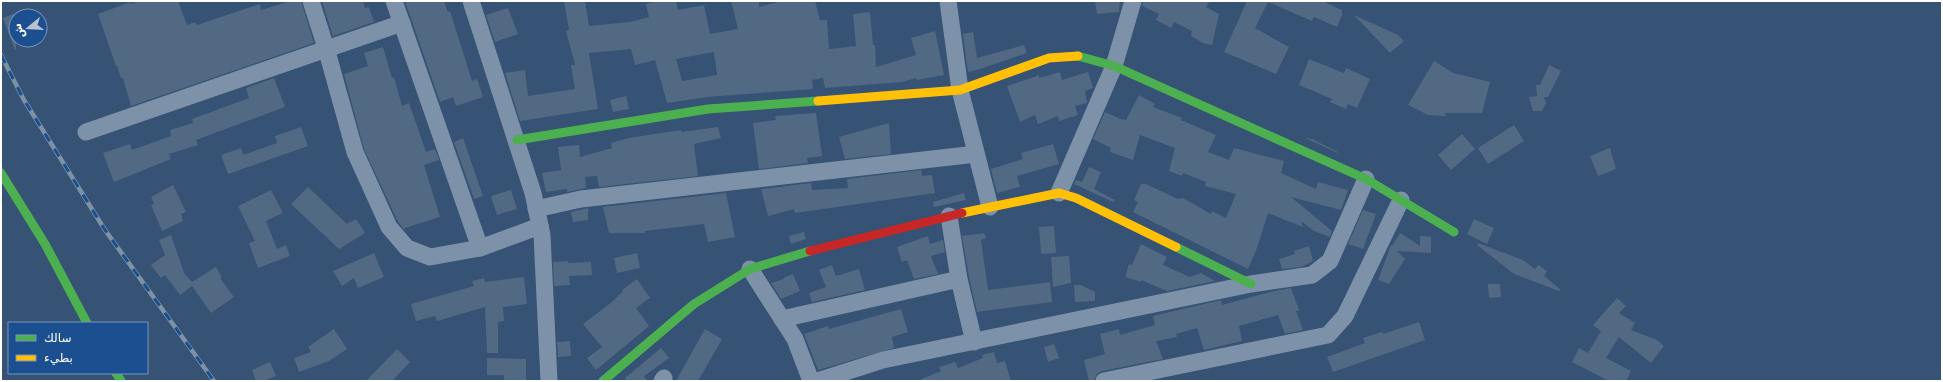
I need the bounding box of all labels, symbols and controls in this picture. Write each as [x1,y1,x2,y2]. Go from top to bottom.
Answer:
north arrow [8,8,48,48]
text: ش [10,22,27,40]
legend [8,322,148,374]
text: سالك [44,331,71,345]
text: بطيء [44,351,73,365]

